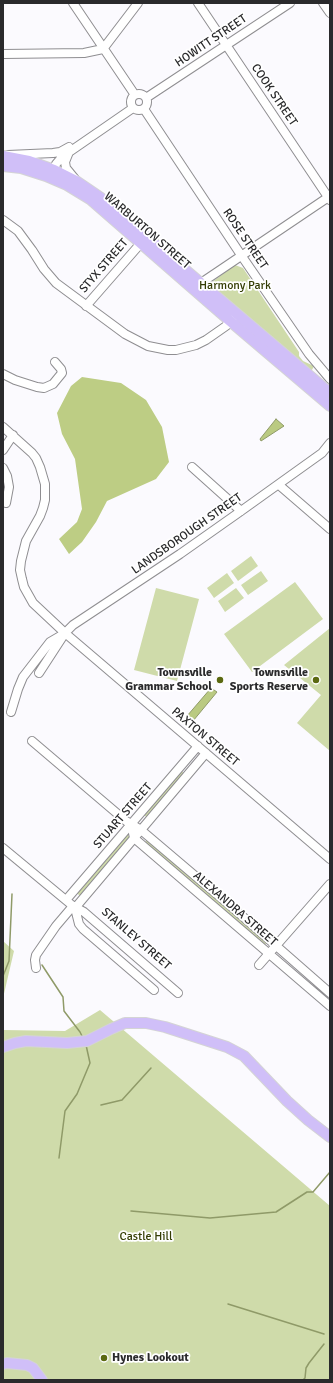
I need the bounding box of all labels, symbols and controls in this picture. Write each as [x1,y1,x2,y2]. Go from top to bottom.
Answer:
street label: HOWITT STREET [172,12,250,70]
street label: COOK STREET [248,61,300,129]
street label: WARBURTON STREET [101,189,193,273]
street label: ROSE STREET [219,206,271,272]
street label: STYX STREET [77,236,131,296]
park label: Harmony Park [199,279,271,293]
street label: LANDSBOROUGH STREET [129,490,245,578]
place label: Townsville Grammar School [125,666,212,694]
place label: Townsville Sports Reserve [230,666,308,694]
marker: Townsville Grammar School [215,675,225,685]
marker: Townsville Sports Reserve [311,675,321,685]
street label: PAXTON STREET [168,705,242,769]
street label: STUART STREET [91,780,155,852]
street label: ALEXANDRA STREET [190,869,280,949]
street label: STANLEY STREET [98,905,174,973]
park label: Castle Hill [119,1230,173,1244]
place label: Hynes Lookout [112,1351,189,1365]
marker: Hynes Lookout [99,1353,109,1363]

